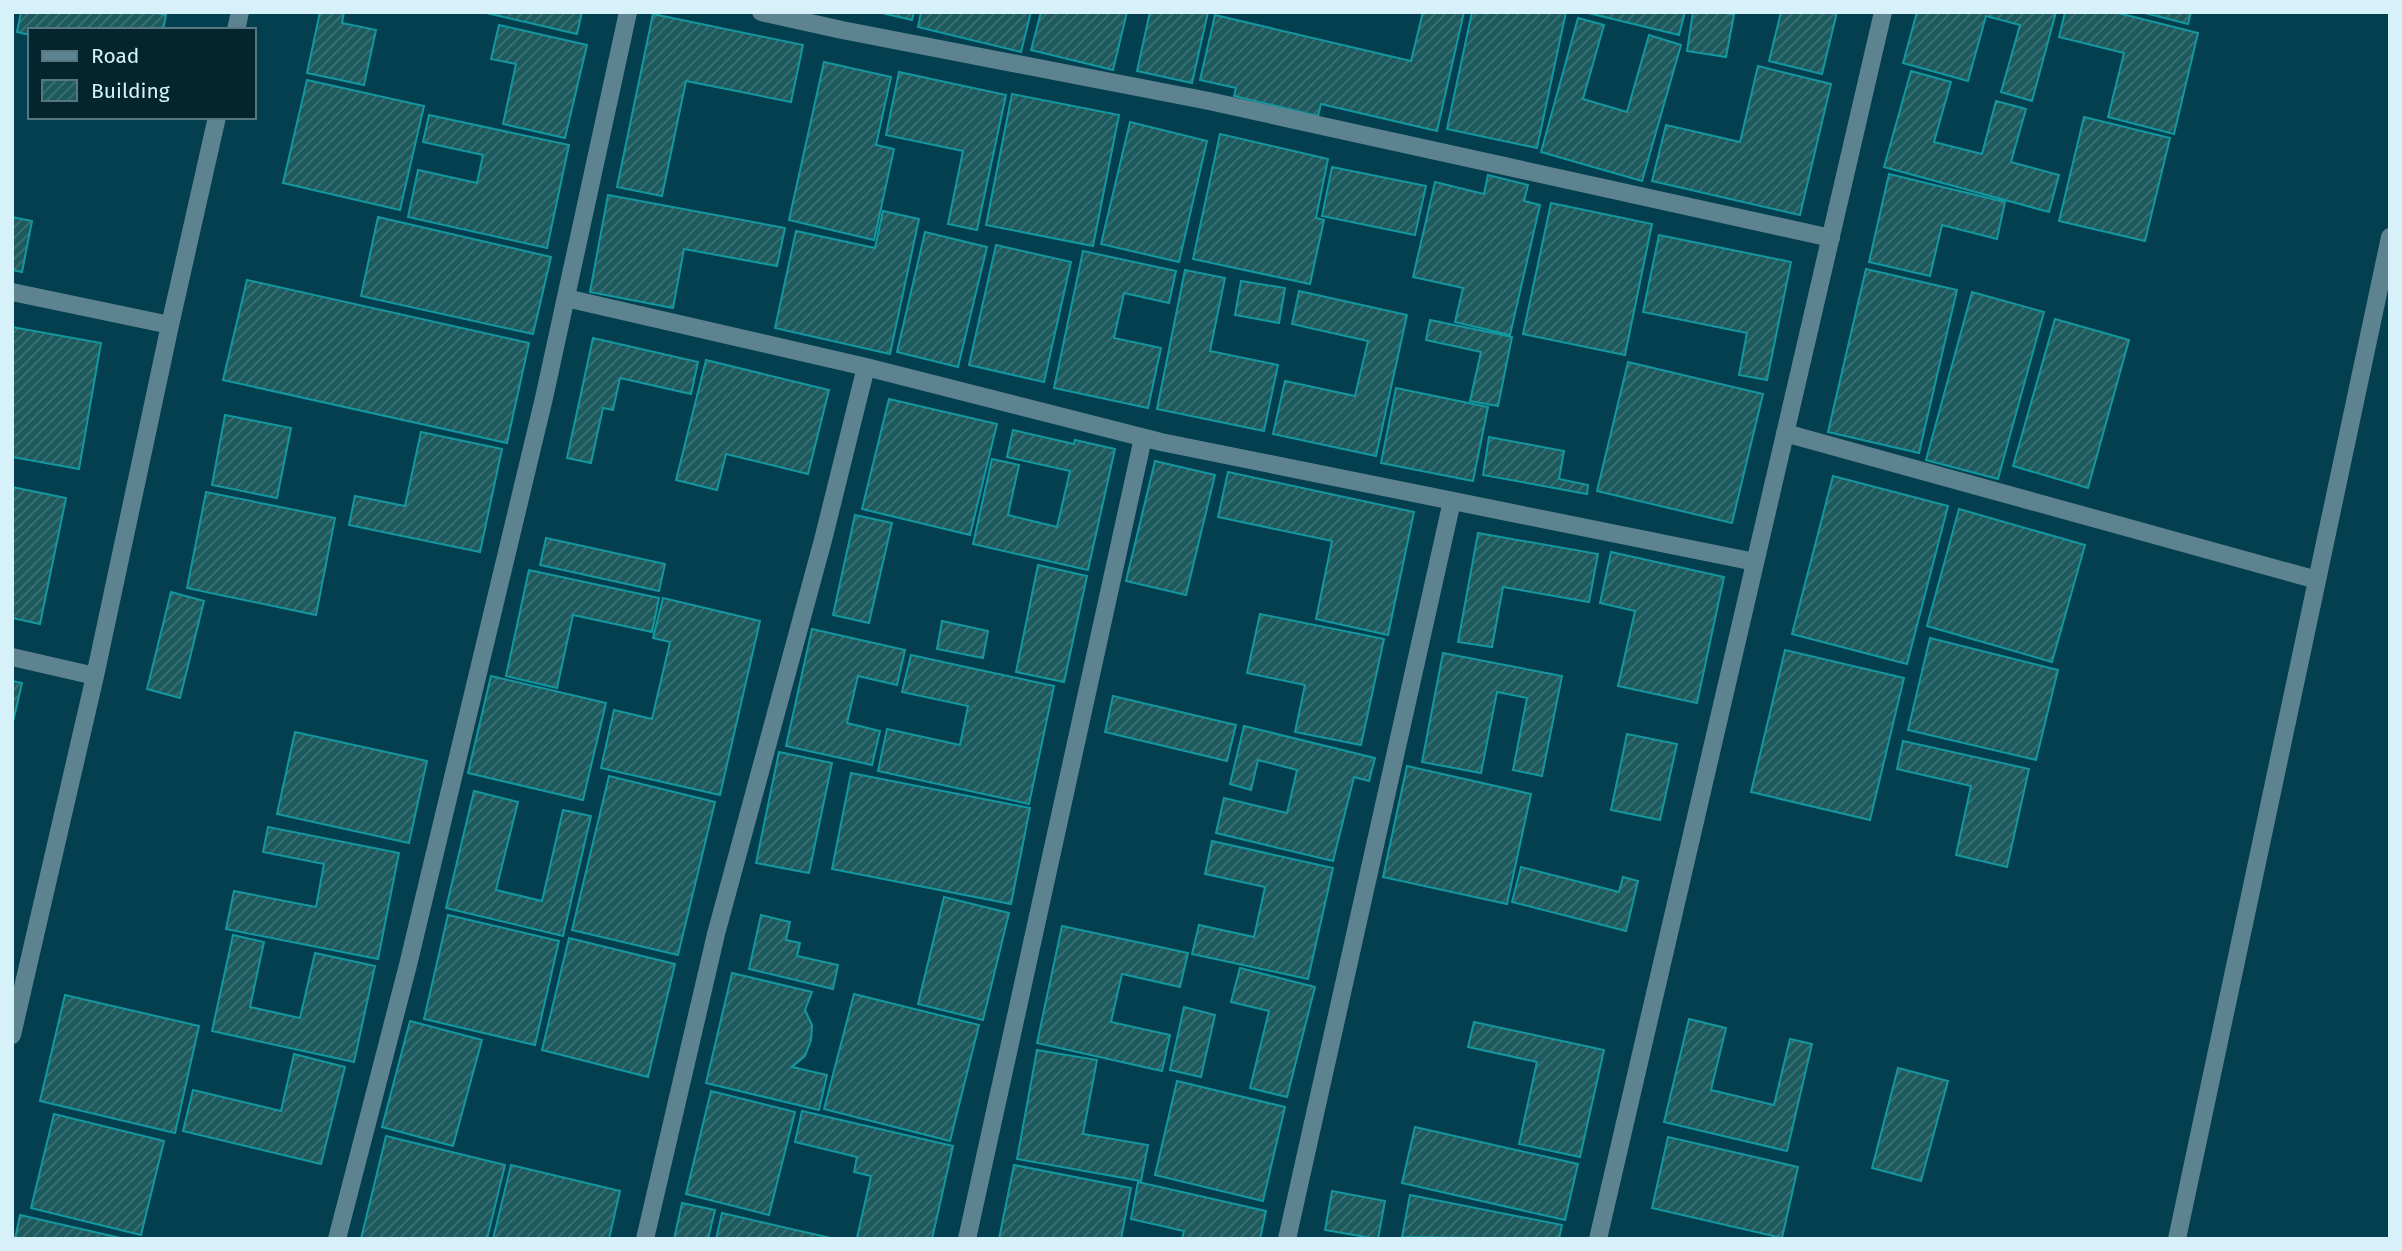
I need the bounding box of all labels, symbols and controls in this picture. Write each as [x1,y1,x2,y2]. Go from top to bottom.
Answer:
legend [28,28,256,119]
text: Road [91,43,139,69]
text: Building [91,78,170,104]

